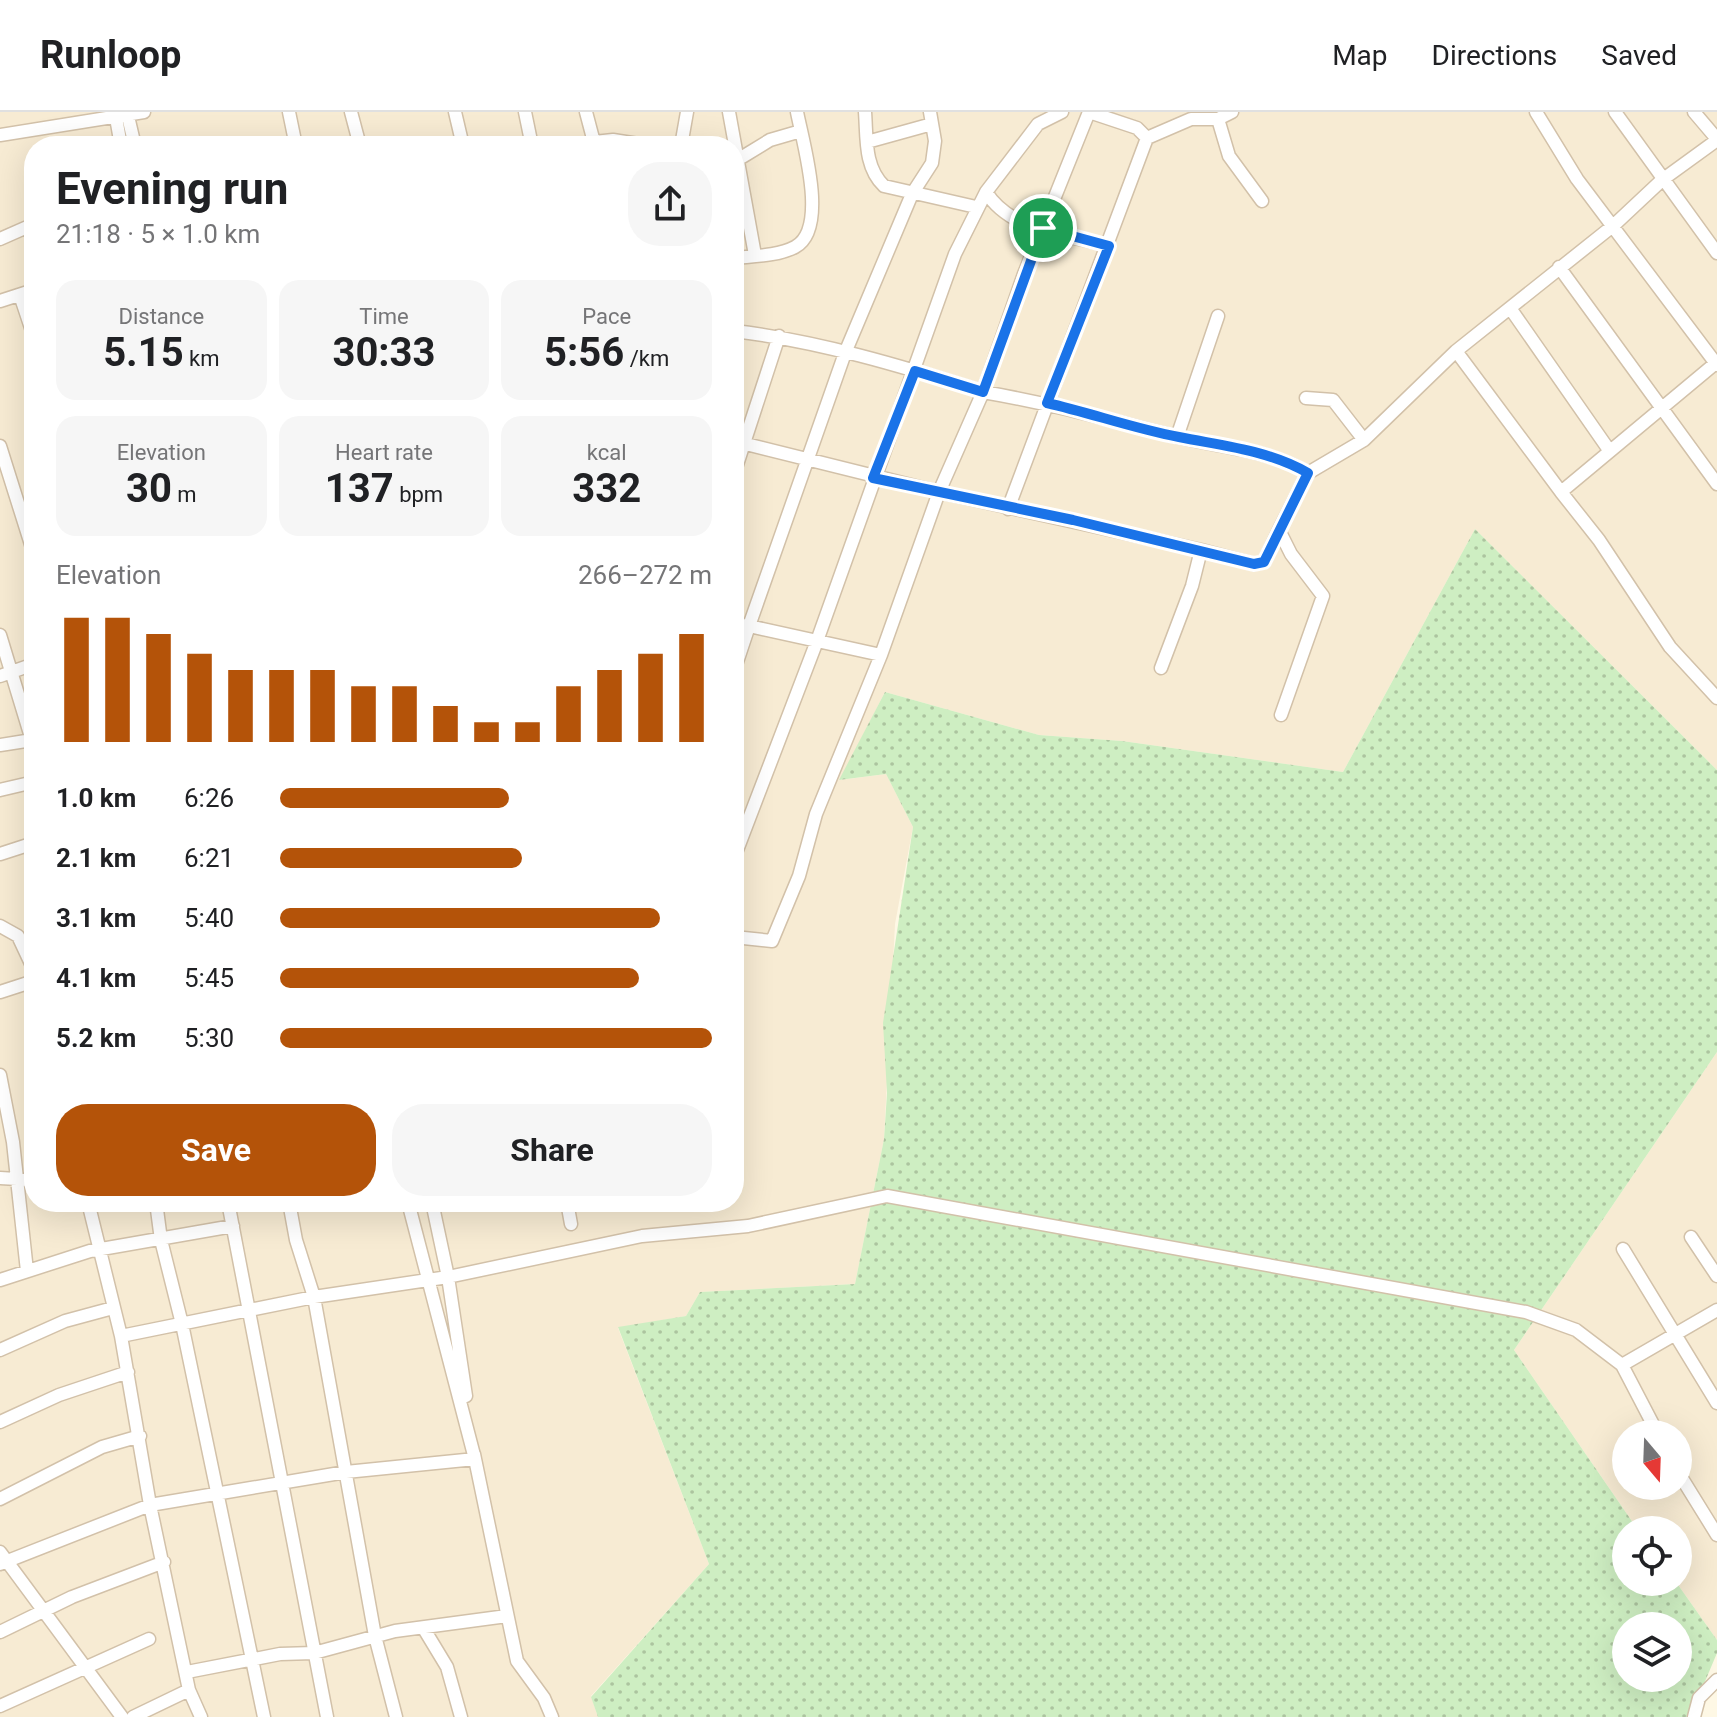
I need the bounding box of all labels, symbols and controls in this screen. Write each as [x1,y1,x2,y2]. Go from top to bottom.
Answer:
text: Runloop [40,33,181,77]
text: Map [1332,39,1388,72]
text: Directions [1432,39,1557,72]
text: Saved [1601,39,1677,72]
button: share [628,162,712,246]
text: Evening run [56,163,288,215]
pin [1009,194,1077,262]
icon: arrive [1021,206,1065,250]
text: 21:18 · 5 × 1.0 km [56,219,260,249]
text: Distance [119,304,204,329]
text: Time [359,304,409,329]
text: Pace [582,304,631,329]
text: 5.15 [103,329,184,376]
text: 30:33 [332,329,436,376]
text: 5:56 [544,329,624,376]
text: km [184,346,220,371]
text: /km [624,346,669,371]
text: Elevation [117,440,206,465]
text: Heart rate [335,440,433,465]
text: kcal [587,440,627,465]
text: 30 [126,465,172,512]
text: 137 [325,465,394,512]
text: 332 [572,465,641,512]
text: m [172,482,197,507]
text: bpm [394,482,443,507]
text: Elevation [56,560,161,590]
text: 266–272 m [578,560,712,590]
text: 1.0 km [56,783,136,813]
text: 6:26 [184,783,234,813]
text: 2.1 km [56,843,136,873]
text: 6:21 [184,843,234,873]
text: 3.1 km [56,903,136,933]
text: 5:40 [184,903,234,933]
text: 4.1 km [56,963,136,993]
text: 5:45 [184,963,234,993]
text: 5.2 km [56,1023,136,1053]
text: 5:30 [184,1023,234,1053]
button: Save [56,1104,376,1196]
button: Share [392,1104,712,1196]
north arrow [1612,1420,1692,1500]
map controls [1612,1420,1692,1692]
button: locate [1612,1516,1692,1596]
button: layers [1612,1612,1692,1692]

